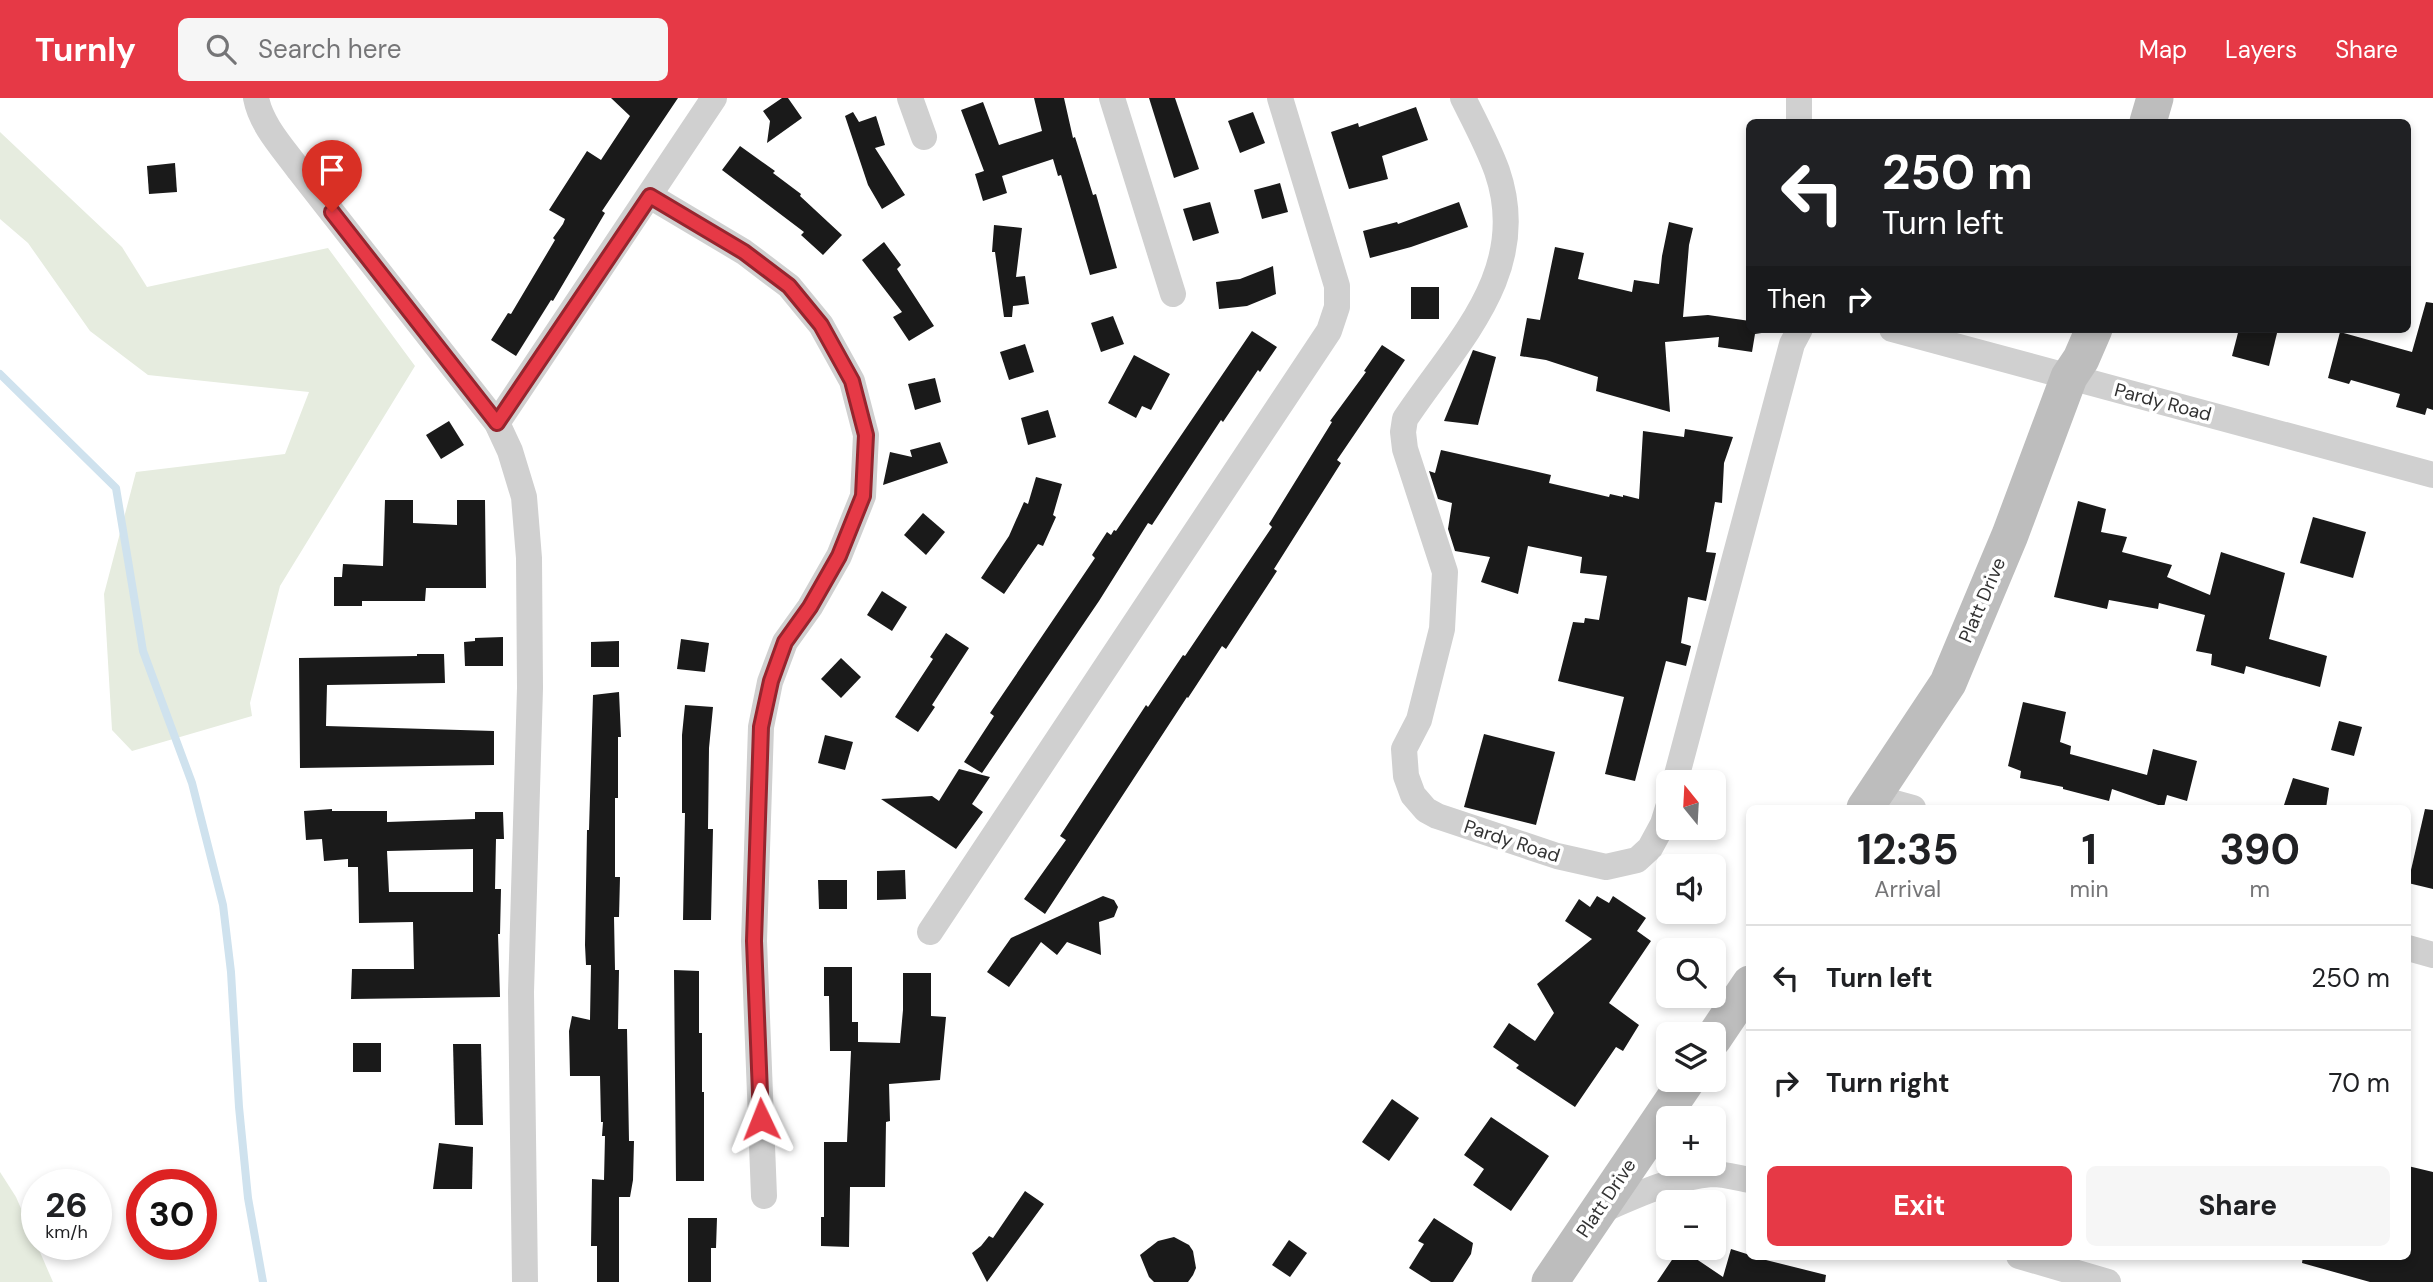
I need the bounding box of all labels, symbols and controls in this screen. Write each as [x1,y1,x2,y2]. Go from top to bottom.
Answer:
search box [178,18,668,81]
text: Turnly [35,28,136,71]
icon: search [202,30,240,68]
text: Search here [258,32,401,66]
text: Map [2139,34,2187,65]
text: Layers [2225,34,2297,65]
text: Share [2335,34,2398,65]
pin [302,140,362,212]
text: 250 m [1882,140,2033,204]
icon: left [1767,147,1858,238]
icon: arrive [313,151,351,189]
text: Turn left [1882,202,2004,244]
icon: right [1840,280,1878,318]
text: Then [1767,282,1826,316]
street label: Pardy Road [2112,377,2214,427]
street label: Platt Drive [1953,554,2011,646]
north arrow [1656,770,1726,840]
map controls [1656,770,1726,1260]
street label: Pardy Road [1461,814,1563,868]
text: 12:35 [1857,822,1959,877]
text: 1 [2081,822,2097,877]
text: 390 [2220,822,2300,877]
button: sound [1656,854,1726,924]
text: Arrival [1874,874,1941,904]
text: min [2069,874,2109,904]
text: m [2250,874,2270,904]
button: search [1656,938,1726,1008]
icon: left [1767,959,1805,997]
text: Turn left [1826,961,1933,995]
text: 250 m [2311,961,2390,995]
button: layers [1656,1022,1726,1092]
icon: right [1767,1064,1805,1102]
text: Turn right [1826,1066,1950,1100]
text: 70 m [2329,1066,2390,1100]
position arrow [724,1082,798,1156]
button: + [1656,1106,1726,1176]
street label: Platt Drive [1570,1154,1642,1242]
button: Exit [1767,1166,2072,1246]
button: Share [2086,1166,2390,1246]
speed limit sign: 30 [126,1169,217,1260]
text: 26 [45,1182,88,1228]
button: − [1656,1190,1726,1260]
text: km/h [45,1220,88,1244]

